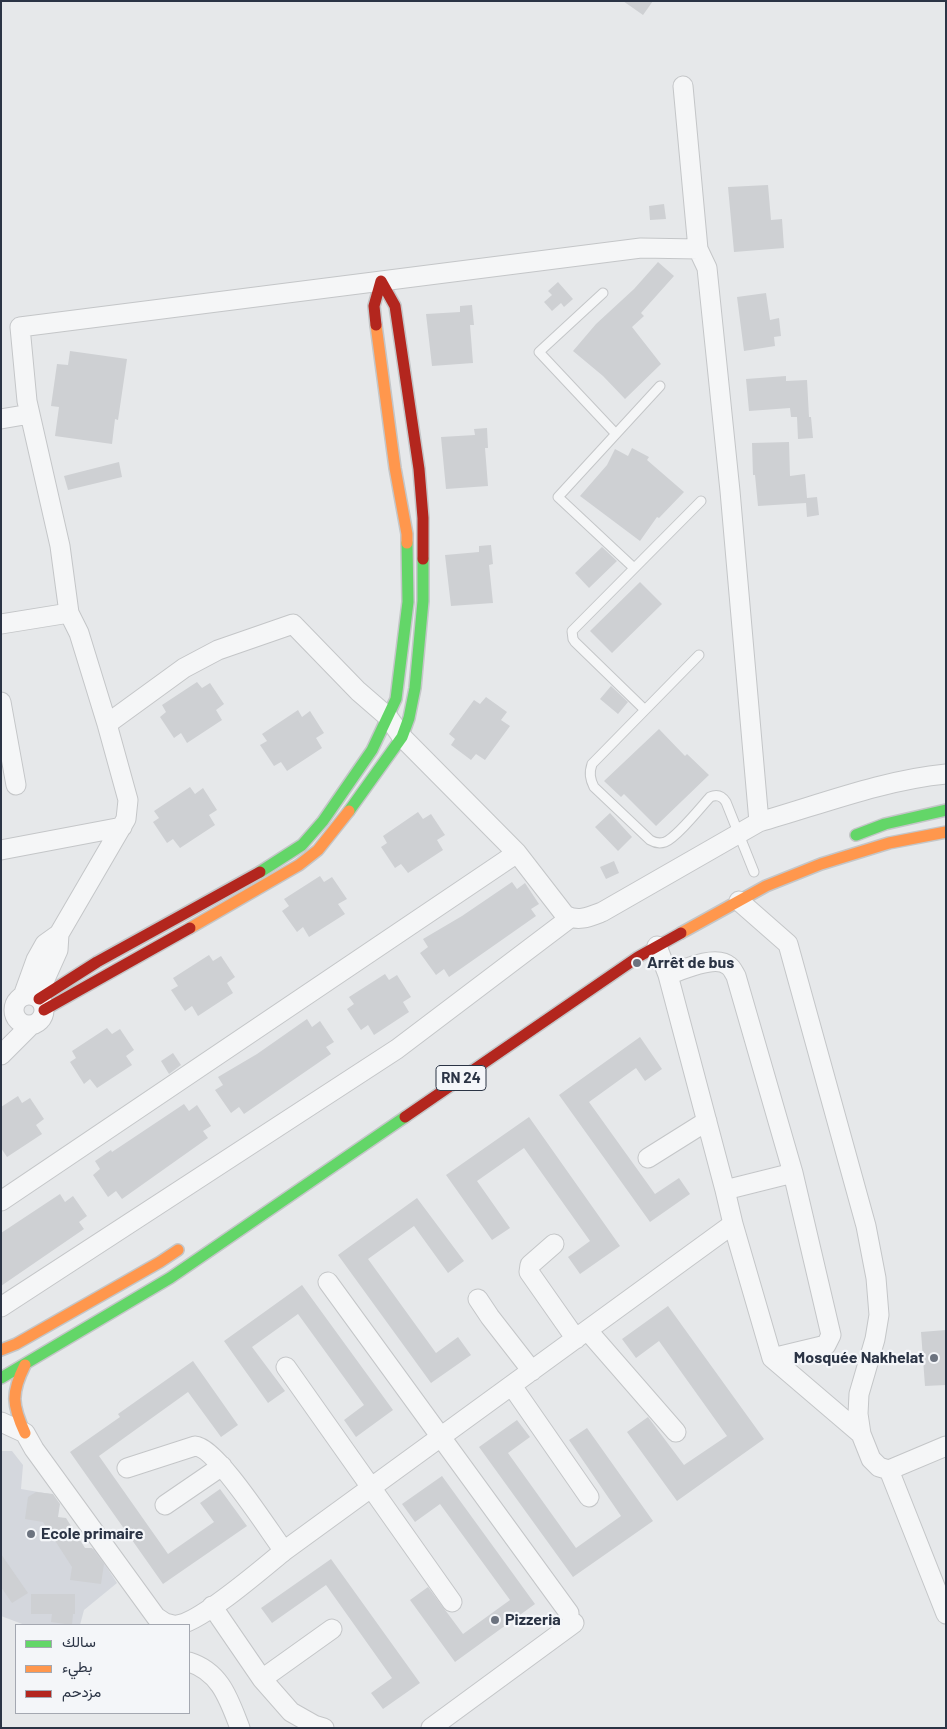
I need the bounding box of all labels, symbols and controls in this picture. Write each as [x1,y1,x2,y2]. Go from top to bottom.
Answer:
place label: Arrêt de bus [647,953,734,973]
marker: Arrêt de bus [631,957,643,969]
road number: RN 24 [436,1066,486,1090]
place label: Mosquée Nakhelat [794,1348,924,1368]
marker: Mosquée Nakhelat [928,1352,940,1364]
place label: Ecole primaire [41,1524,143,1544]
marker: Ecole primaire [25,1528,37,1540]
place label: Pizzeria [505,1610,561,1630]
marker: Pizzeria [489,1614,501,1626]
legend [15,1624,190,1714]
text: سالك [62,1632,96,1650]
text: بطيء [62,1657,92,1675]
text: مزدحم [62,1682,101,1700]

